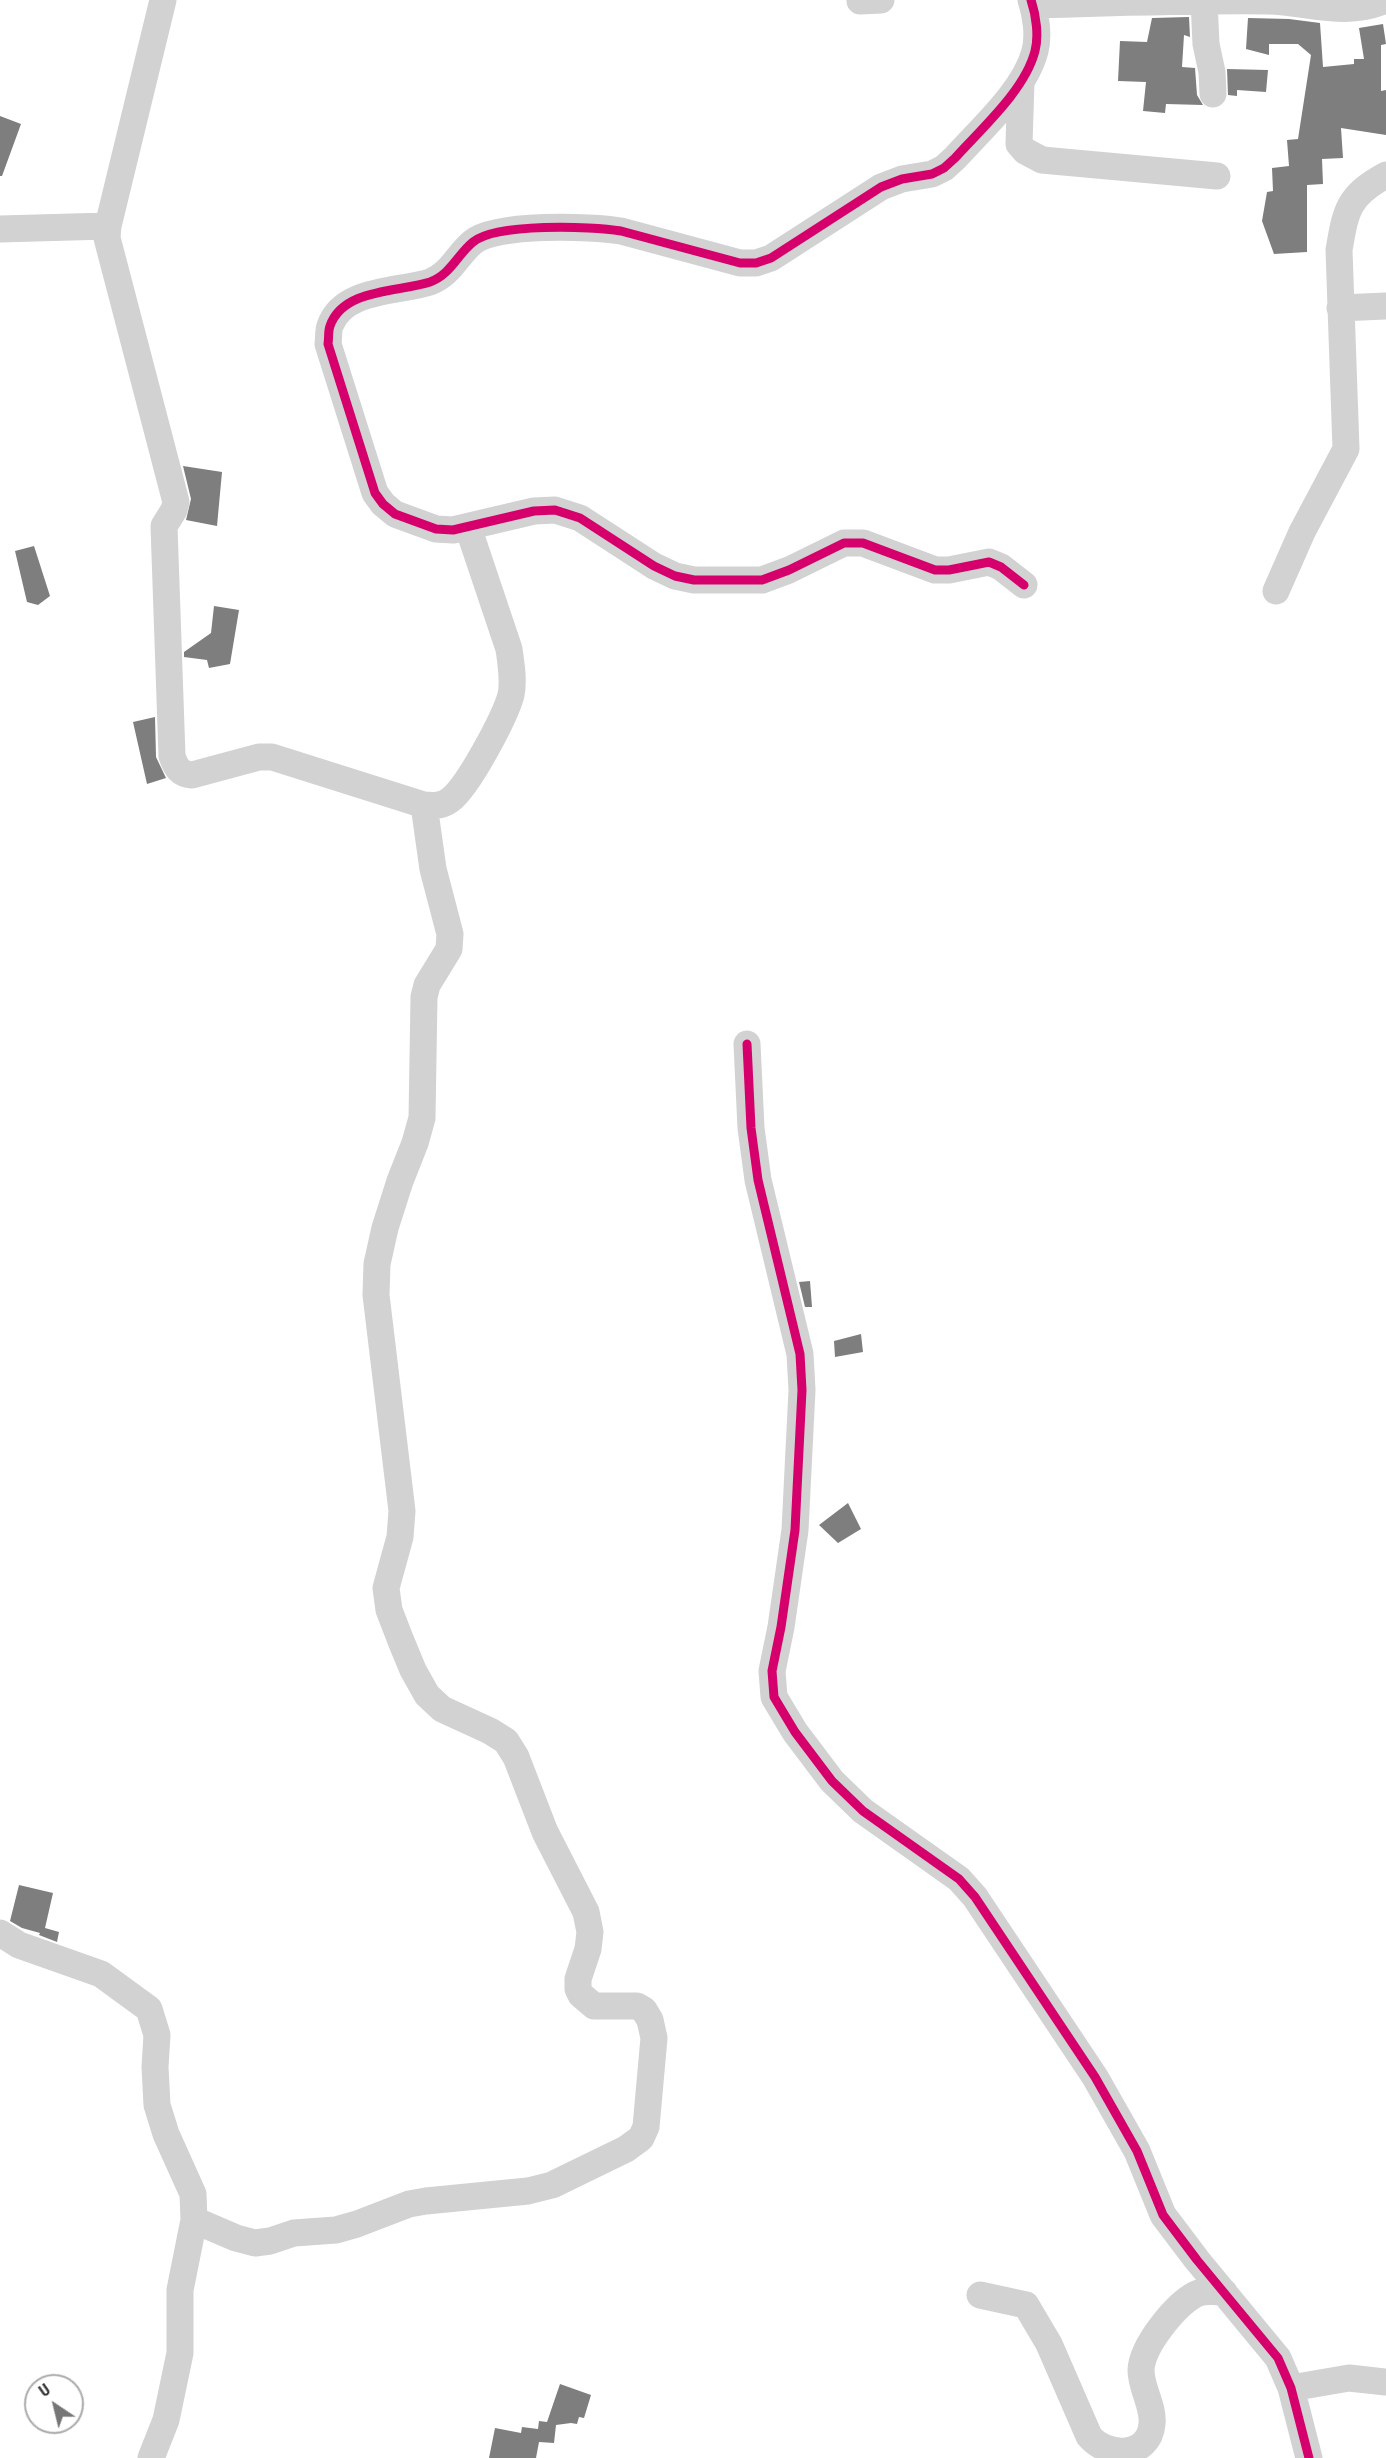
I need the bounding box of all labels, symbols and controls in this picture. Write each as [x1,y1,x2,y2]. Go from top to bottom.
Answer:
north arrow [24,2374,84,2434]
text: U [35,2380,54,2401]

